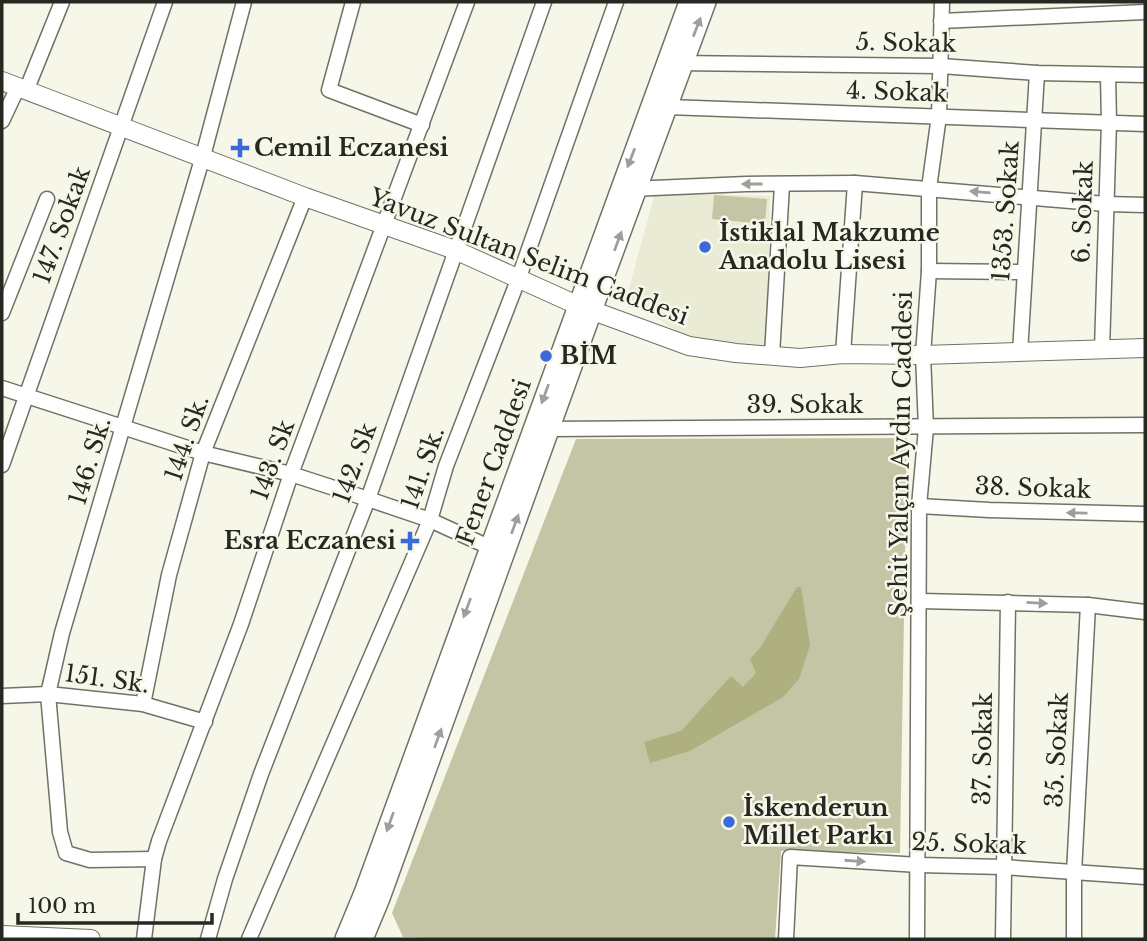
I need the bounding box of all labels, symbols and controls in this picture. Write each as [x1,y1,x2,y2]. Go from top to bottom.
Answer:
one-way arrow [691,17,702,38]
street label: 5. Sokak [855,27,957,58]
street label: 4. Sokak [846,75,948,108]
place label: Cemil Eczanesi [254,133,449,162]
street label: 1353. Sokak [986,139,1025,282]
marker: Cemil Eczanesi [232,140,248,156]
one-way arrow [626,147,637,168]
street label: 6. Sokak [1066,160,1099,264]
street label: 147. Sokak [27,162,96,287]
one-way arrow [741,178,763,190]
street label: Yavuz Sultan Selim Caddesi [364,182,693,331]
one-way arrow [968,186,990,197]
place label: İstiklal Makzume Anadolu Lisesi [718,217,940,275]
one-way arrow [612,230,623,251]
marker: İstiklal Makzume Anadolu Lisesi [697,239,713,255]
street label: Şehit Yalçın Aydın Caddesi [883,291,918,617]
place label: BİM [560,340,617,370]
marker: BİM [538,348,554,364]
street label: Fener Caddesi [450,375,537,549]
one-way arrow [539,384,550,405]
street label: 39. Sokak [747,390,864,419]
street label: 144. Sk. [158,391,215,484]
street label: 146. Sk. [62,414,117,508]
street label: 143. Sk [245,416,300,504]
street label: 142. Sk [327,419,382,507]
street label: 141. Sk. [395,423,450,513]
street label: 38. Sokak [974,471,1092,504]
one-way arrow [1066,507,1088,519]
one-way arrow [510,513,521,534]
place label: Esra Eczanesi [224,526,396,555]
marker: Esra Eczanesi [402,533,418,549]
one-way arrow [1027,597,1049,608]
one-way arrow [461,598,472,619]
street label: 151. Sk. [63,658,151,699]
street label: 35. Sokak [1039,691,1074,808]
street label: 37. Sokak [967,692,998,806]
one-way arrow [433,727,444,748]
place label: İskenderun Millet Parkı [743,792,893,850]
one-way arrow [384,812,395,833]
marker: İskenderun Millet Parkı [721,814,737,830]
street label: 25. Sokak [911,827,1027,860]
one-way arrow [844,856,866,867]
scale bar [18,881,212,925]
text: 100 m [28,893,96,919]

